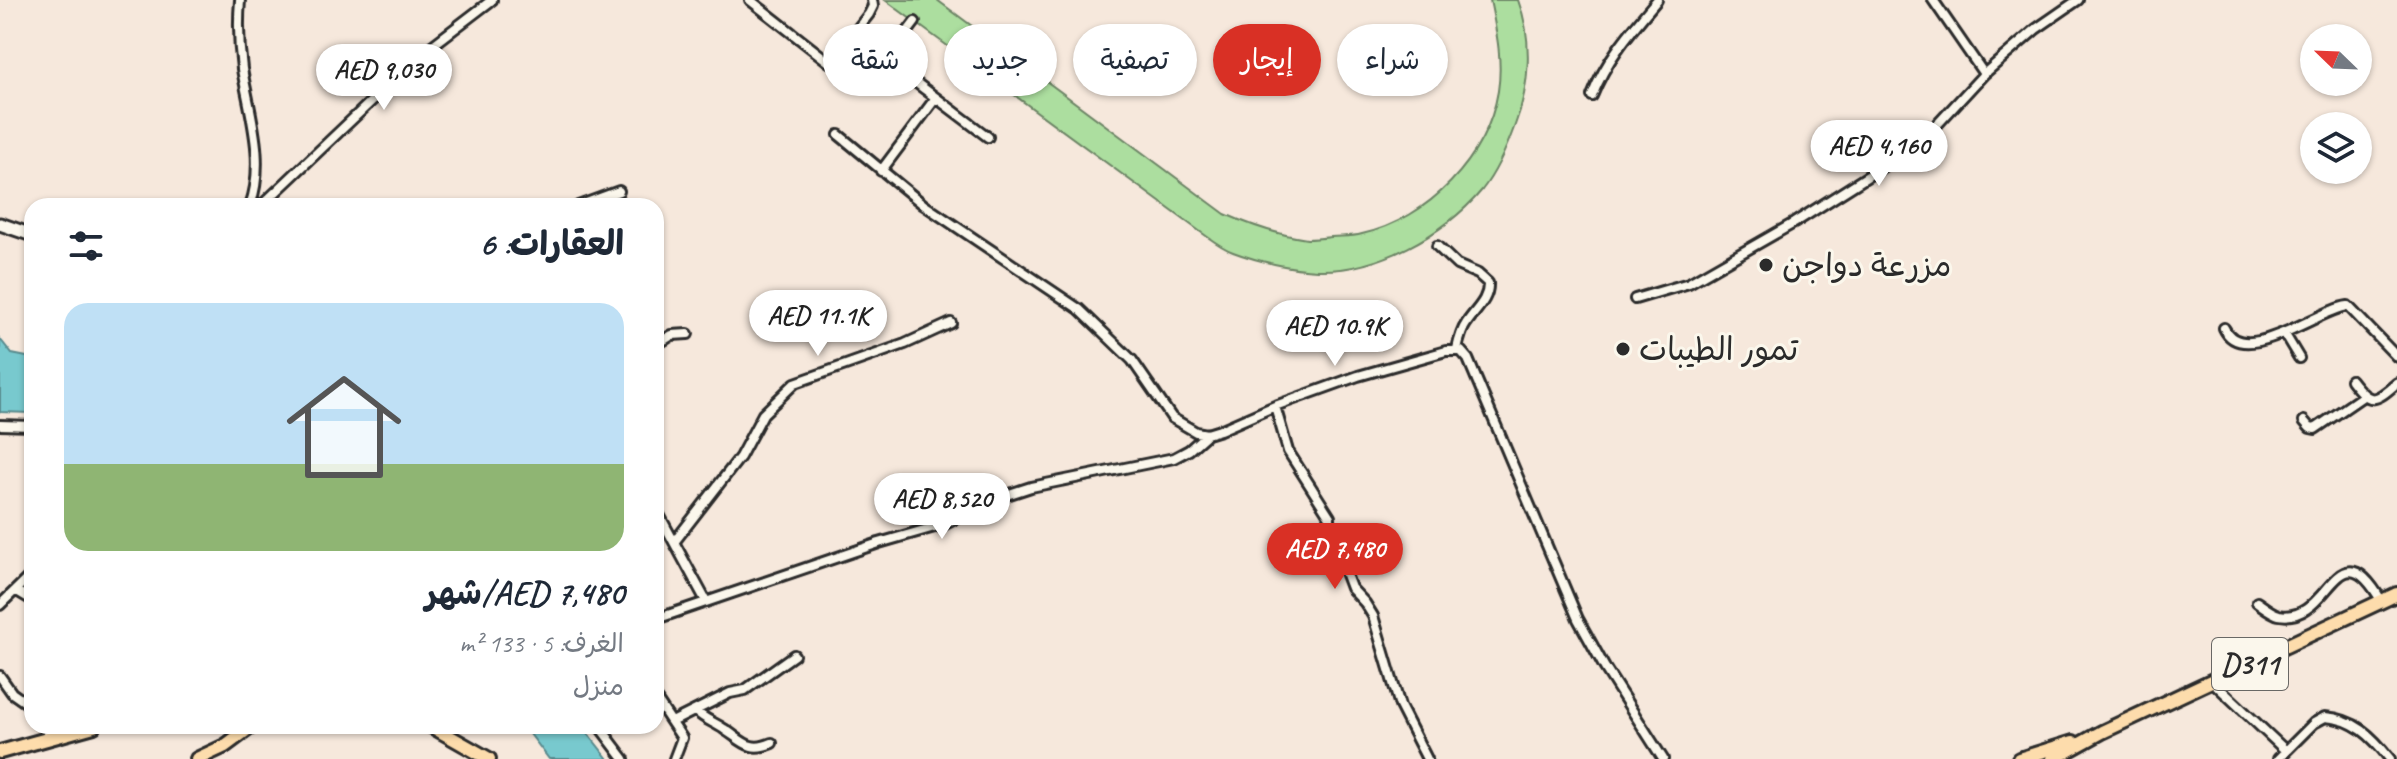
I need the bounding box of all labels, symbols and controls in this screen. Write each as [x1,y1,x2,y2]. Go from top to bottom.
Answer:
chip: شقة [823,24,928,96]
chip: جديد [944,24,1057,96]
chip: تصفية [1073,24,1197,96]
chip: إيجار [1213,24,1321,96]
chip: شراء [1337,24,1448,96]
north arrow [2300,24,2372,96]
map controls [2300,24,2372,184]
pin: AED 9,030 [292,44,476,112]
text: AED 9,030 [334,53,434,86]
button: layers [2300,112,2372,184]
pin: AED 4,160 [1787,120,1971,188]
text: AED 4,160 [1829,129,1929,162]
text: العقارات: 6 [479,222,624,265]
icon: filters [64,224,108,268]
place label: مزرعة دواجن [1782,245,1951,286]
marker: مزرعة دواجن [1757,256,1775,274]
pin: AED 11.1K [726,290,910,358]
text: AED 11.1K [767,299,869,332]
pin: AED 10.9K [1243,300,1427,368]
text: AED 10.9K [1284,309,1386,342]
place label: تمور الطيبات [1639,329,1799,370]
marker: تمور الطيبات [1614,340,1632,358]
icon: home [272,355,416,499]
pin: AED 8,520 [850,473,1034,541]
text: AED 8,520 [892,482,992,515]
pin: AED 7,480 [1243,523,1427,591]
text: AED 7,480 [1285,532,1385,565]
text: AED 7,480/شهر [425,571,624,614]
text: الغرف: 5 · 133 m² [459,627,624,660]
road number: D311 [2212,638,2288,690]
text: منزل [573,670,624,703]

